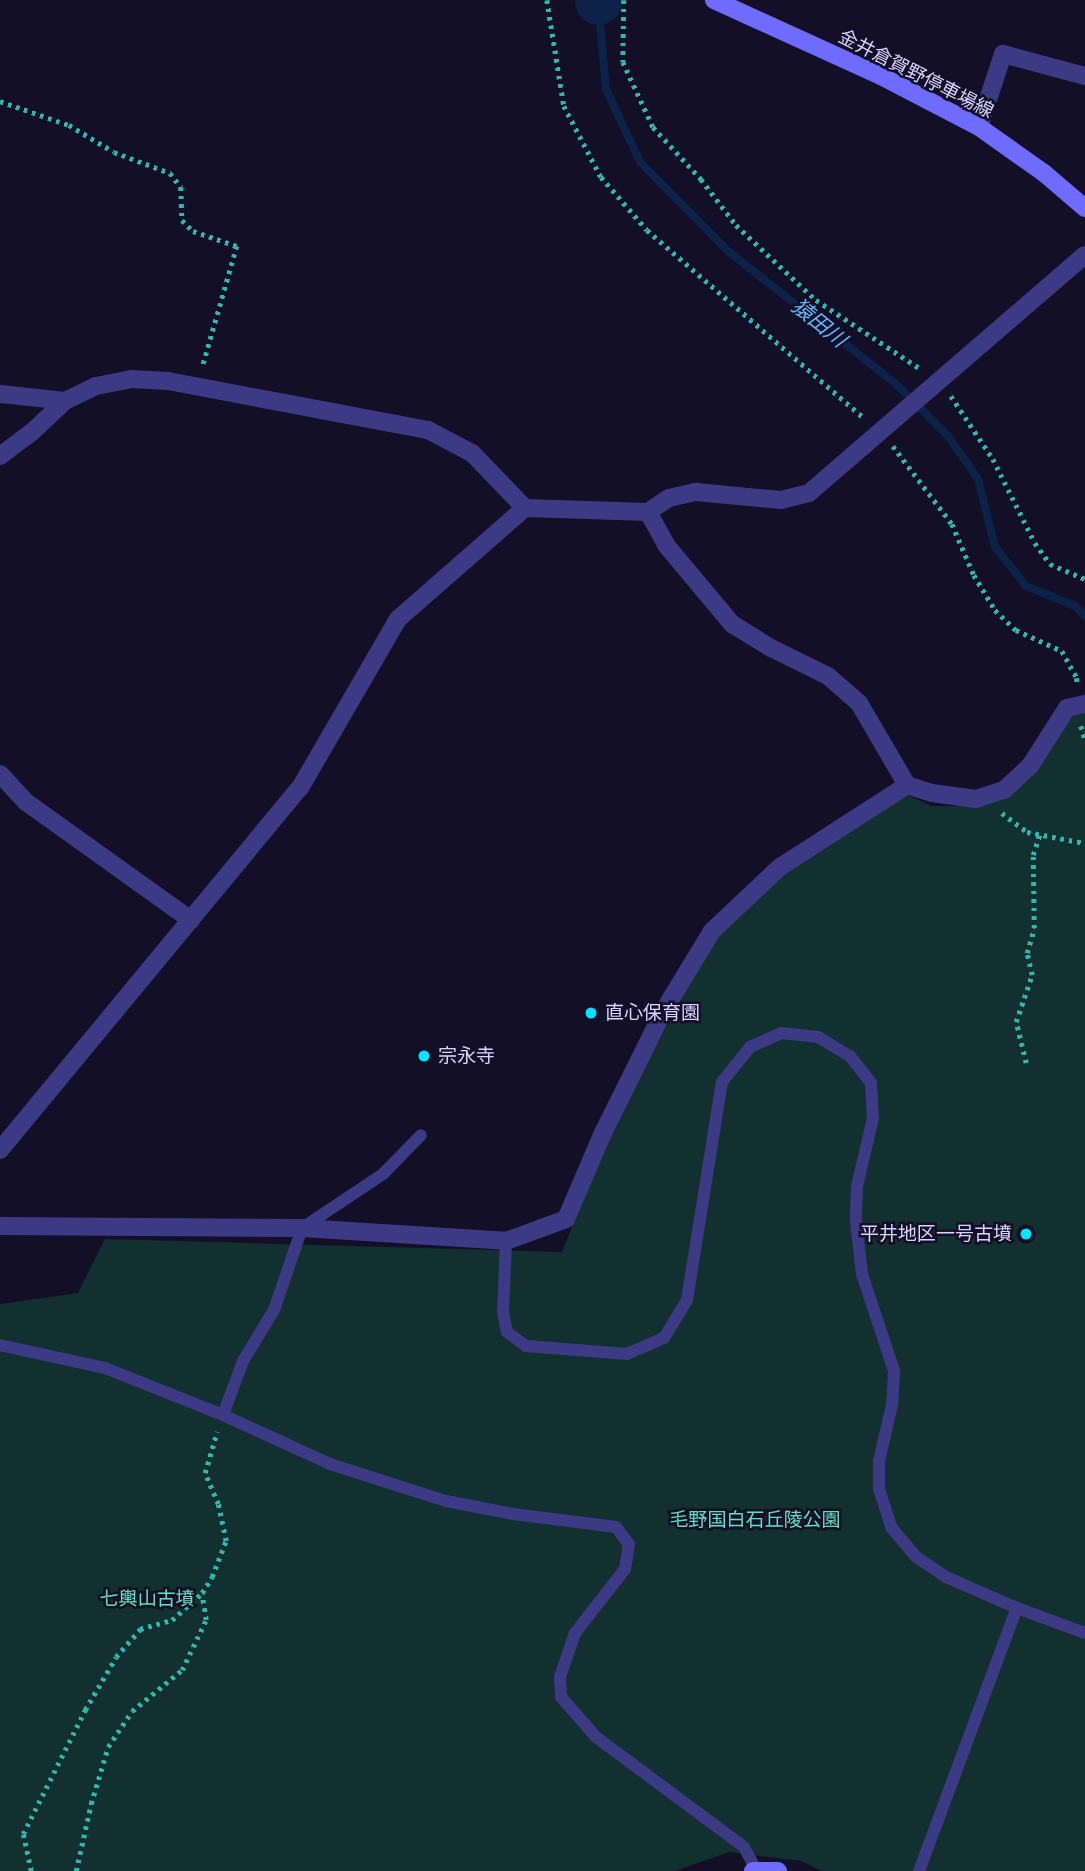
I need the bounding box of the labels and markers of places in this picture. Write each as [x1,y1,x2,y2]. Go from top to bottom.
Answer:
place label: 直心保育園 [605,1002,700,1024]
marker: 直心保育園 [583,1005,599,1021]
place label: 宗永寺 [438,1045,495,1067]
marker: 宗永寺 [416,1048,432,1064]
place label: 平井地区一号古墳 [860,1223,1012,1245]
marker: 平井地区一号古墳 [1018,1226,1034,1242]

